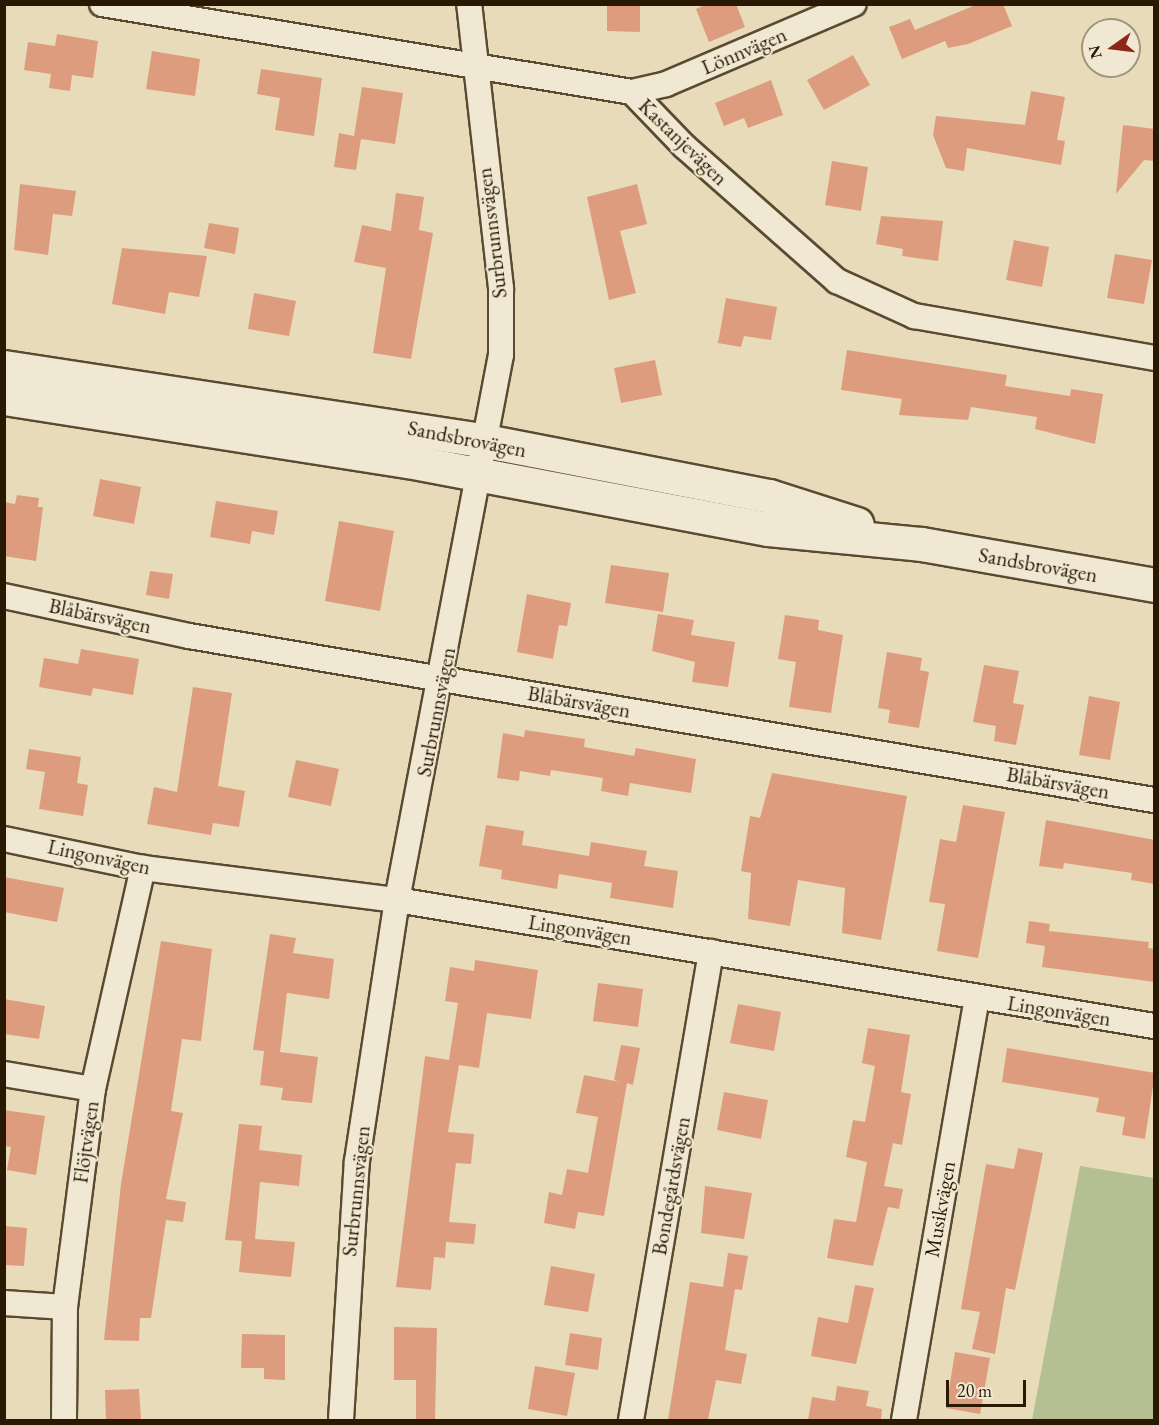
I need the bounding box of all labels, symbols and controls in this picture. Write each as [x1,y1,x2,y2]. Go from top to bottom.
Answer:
north arrow [1081,18,1141,78]
street label: Lönnvägen [698,22,790,80]
text: N [1083,43,1107,61]
street label: Kastanjevägen [633,93,733,191]
street label: Surbrunnsvägen [471,166,513,300]
street label: Sandsbrovägen [406,415,528,463]
street label: Sandsbrovägen [977,542,1099,588]
street label: Blåbärsvägen [47,593,153,639]
street label: Surbrunnsvägen [411,645,461,779]
street label: Blåbärsvägen [526,681,632,723]
street label: Blåbärsvägen [1005,762,1111,804]
street label: Lingonvägen [45,834,153,880]
street label: Lingonvägen [527,909,633,951]
street label: Lingonvägen [1006,990,1112,1032]
street label: Flöjtvägen [68,1099,104,1185]
street label: Bondegårdsvägen [646,1115,696,1257]
street label: Surbrunnsvägen [337,1124,375,1258]
street label: Musikvägen [919,1159,961,1259]
scale bar [949,1368,1028,1406]
text: 20 m [957,1379,992,1402]

